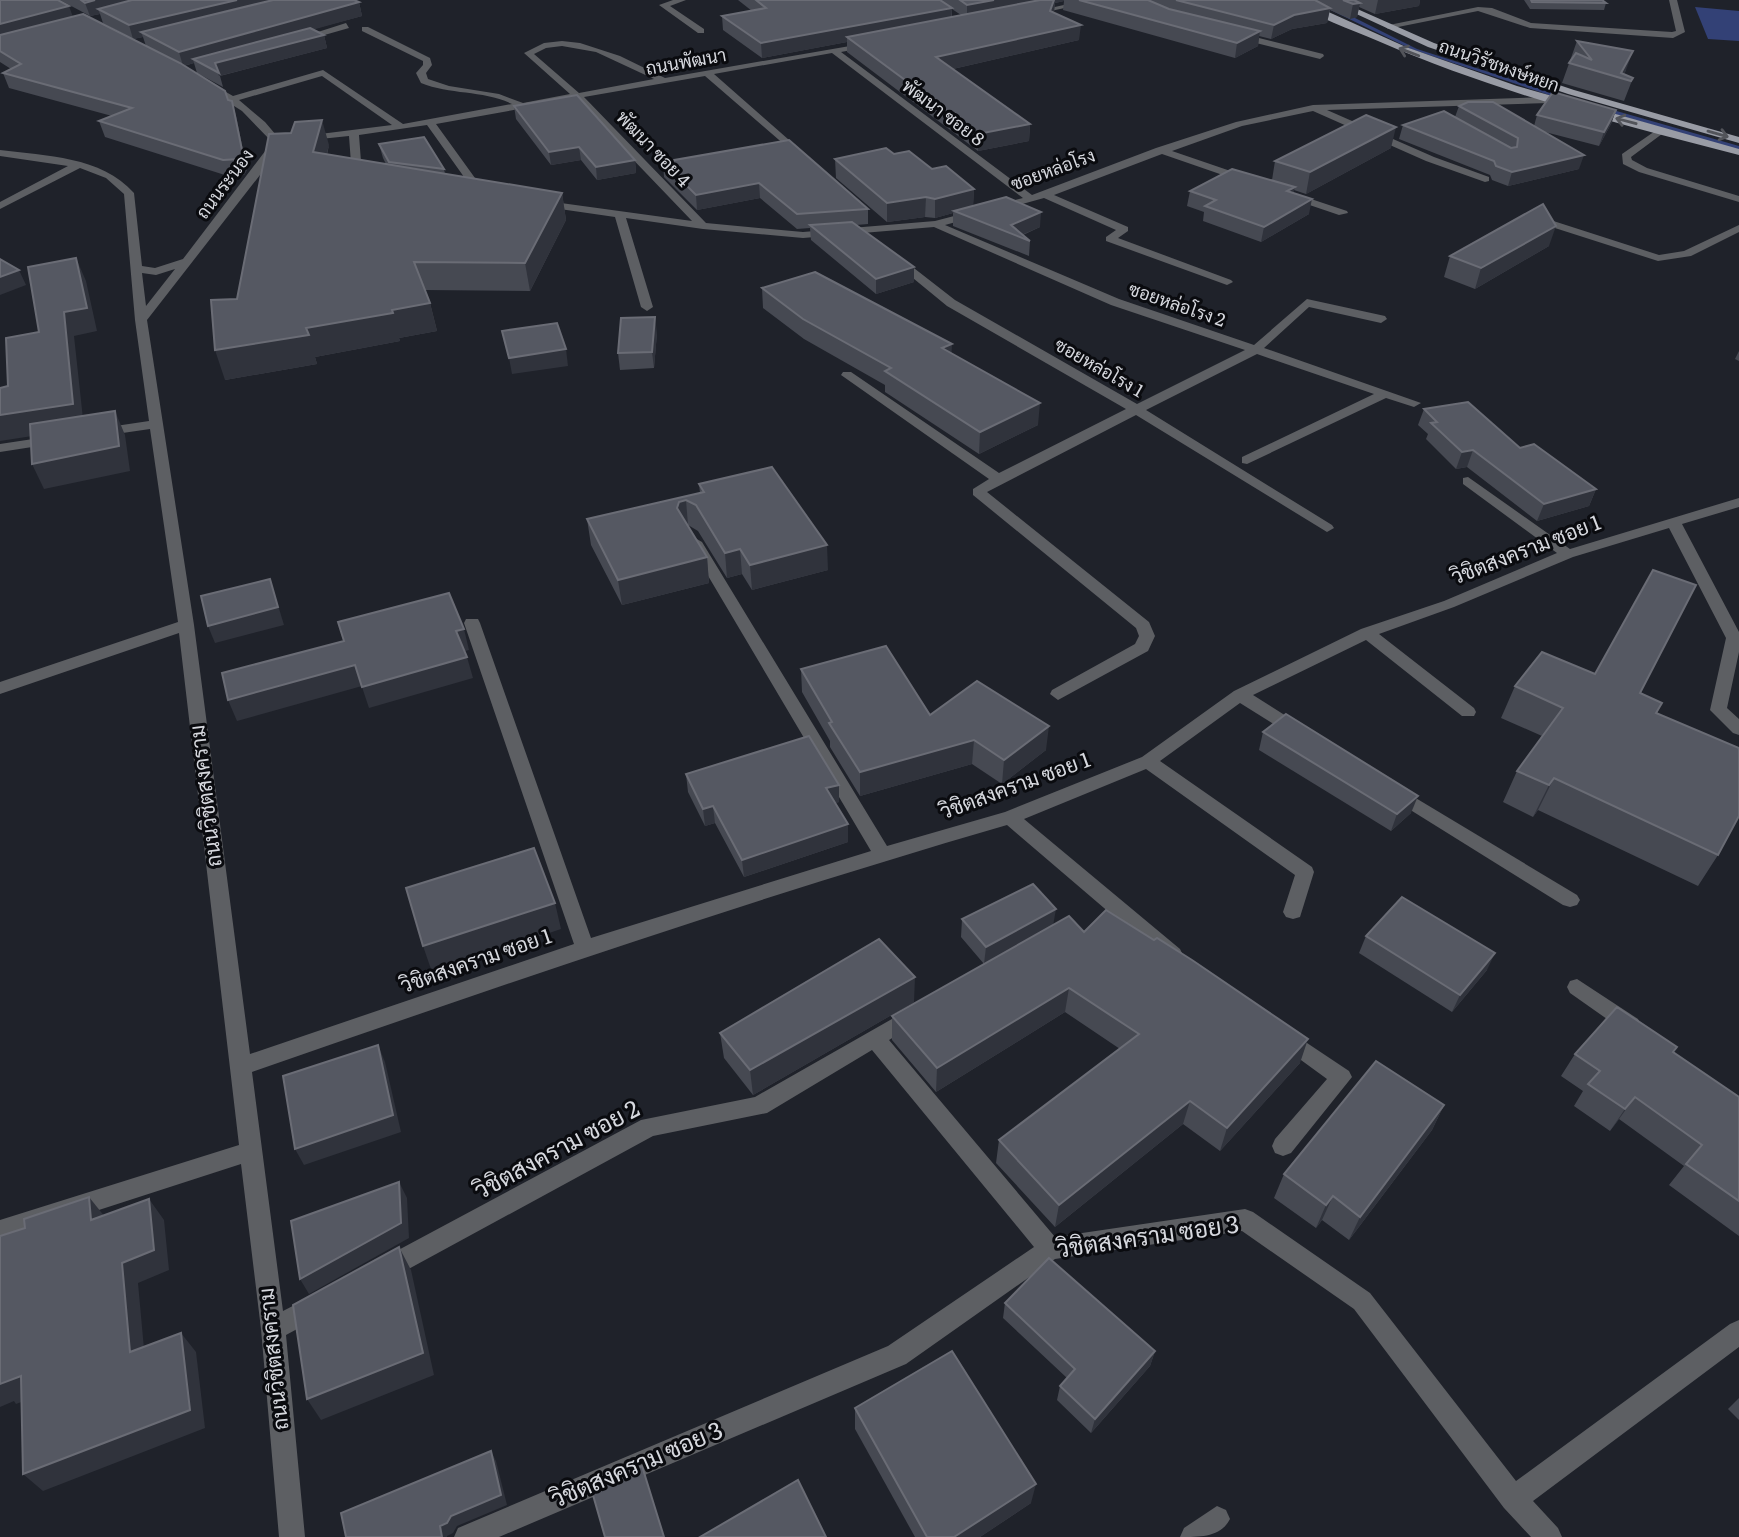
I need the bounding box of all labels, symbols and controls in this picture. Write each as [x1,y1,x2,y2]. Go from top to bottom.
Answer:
street label: ถนนวิรัชหงษ์หยก [1435,31,1564,98]
street label: ถนนพัฒนา [643,40,728,81]
one-way arrow [1399,45,1421,57]
street label: พัฒนา ซอย 8 [897,72,991,152]
street label: พัฒนา ซอย 4 [611,104,698,192]
one-way arrow [1615,114,1637,127]
one-way arrow [1707,128,1729,141]
street label: ซอยหล่อโรง [1006,141,1099,196]
street label: ถนนระนอง [188,142,259,224]
street label: ซอยหล่อโรง 2 [1125,274,1230,333]
street label: ซอยหล่อโรง 1 [1050,330,1149,403]
street label: วิชิตสงคราม ซอย 1 [1445,505,1605,591]
street label: ถนนวิชิตสงคราม [179,724,228,869]
street label: วิชิตสงคราม ซอย 1 [934,742,1094,825]
street label: วิชิตสงคราม ซอย 1 [395,918,555,999]
street label: วิชิตสงคราม ซอย 2 [466,1089,645,1207]
street label: วิชิตสงคราม ซอย 3 [1053,1204,1241,1265]
street label: ถนนวิชิตสงคราม [249,1287,294,1432]
street label: วิชิตสงคราม ซอย 3 [544,1411,727,1515]

